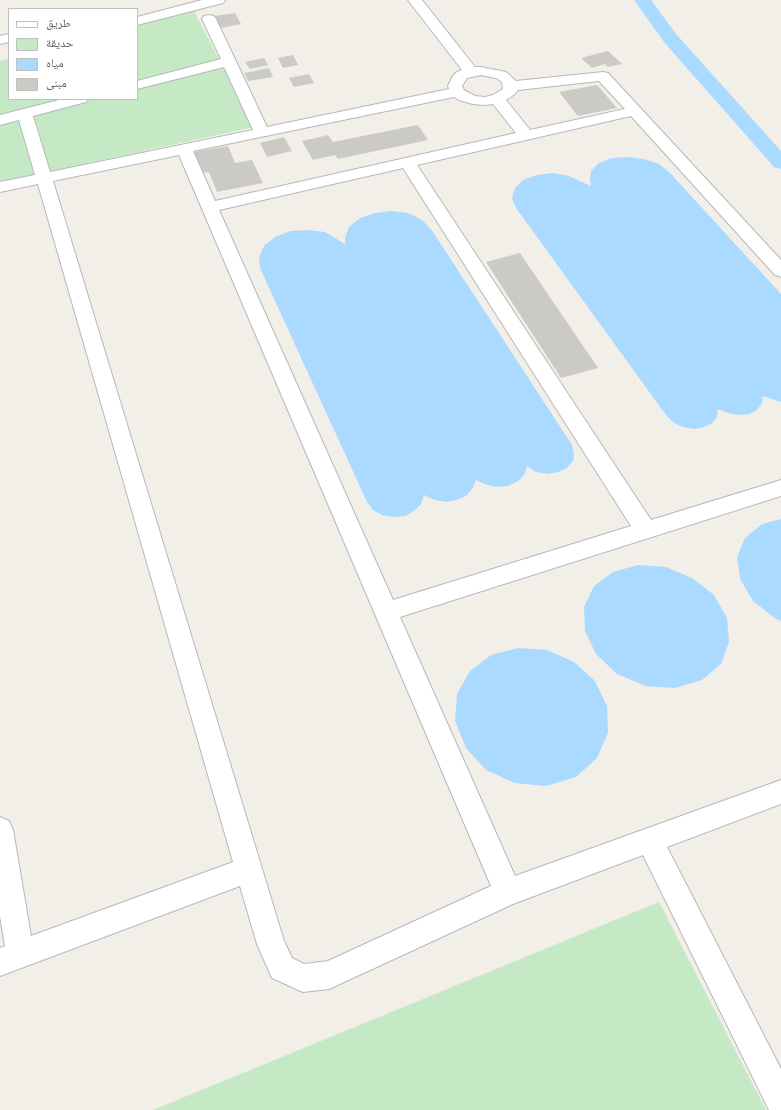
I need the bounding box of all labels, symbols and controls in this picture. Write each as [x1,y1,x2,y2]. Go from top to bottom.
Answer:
legend [8,8,138,100]
text: طريق [46,13,71,32]
text: حديقة [46,33,74,52]
text: مياه [46,53,64,72]
text: مبنى [46,73,67,92]

